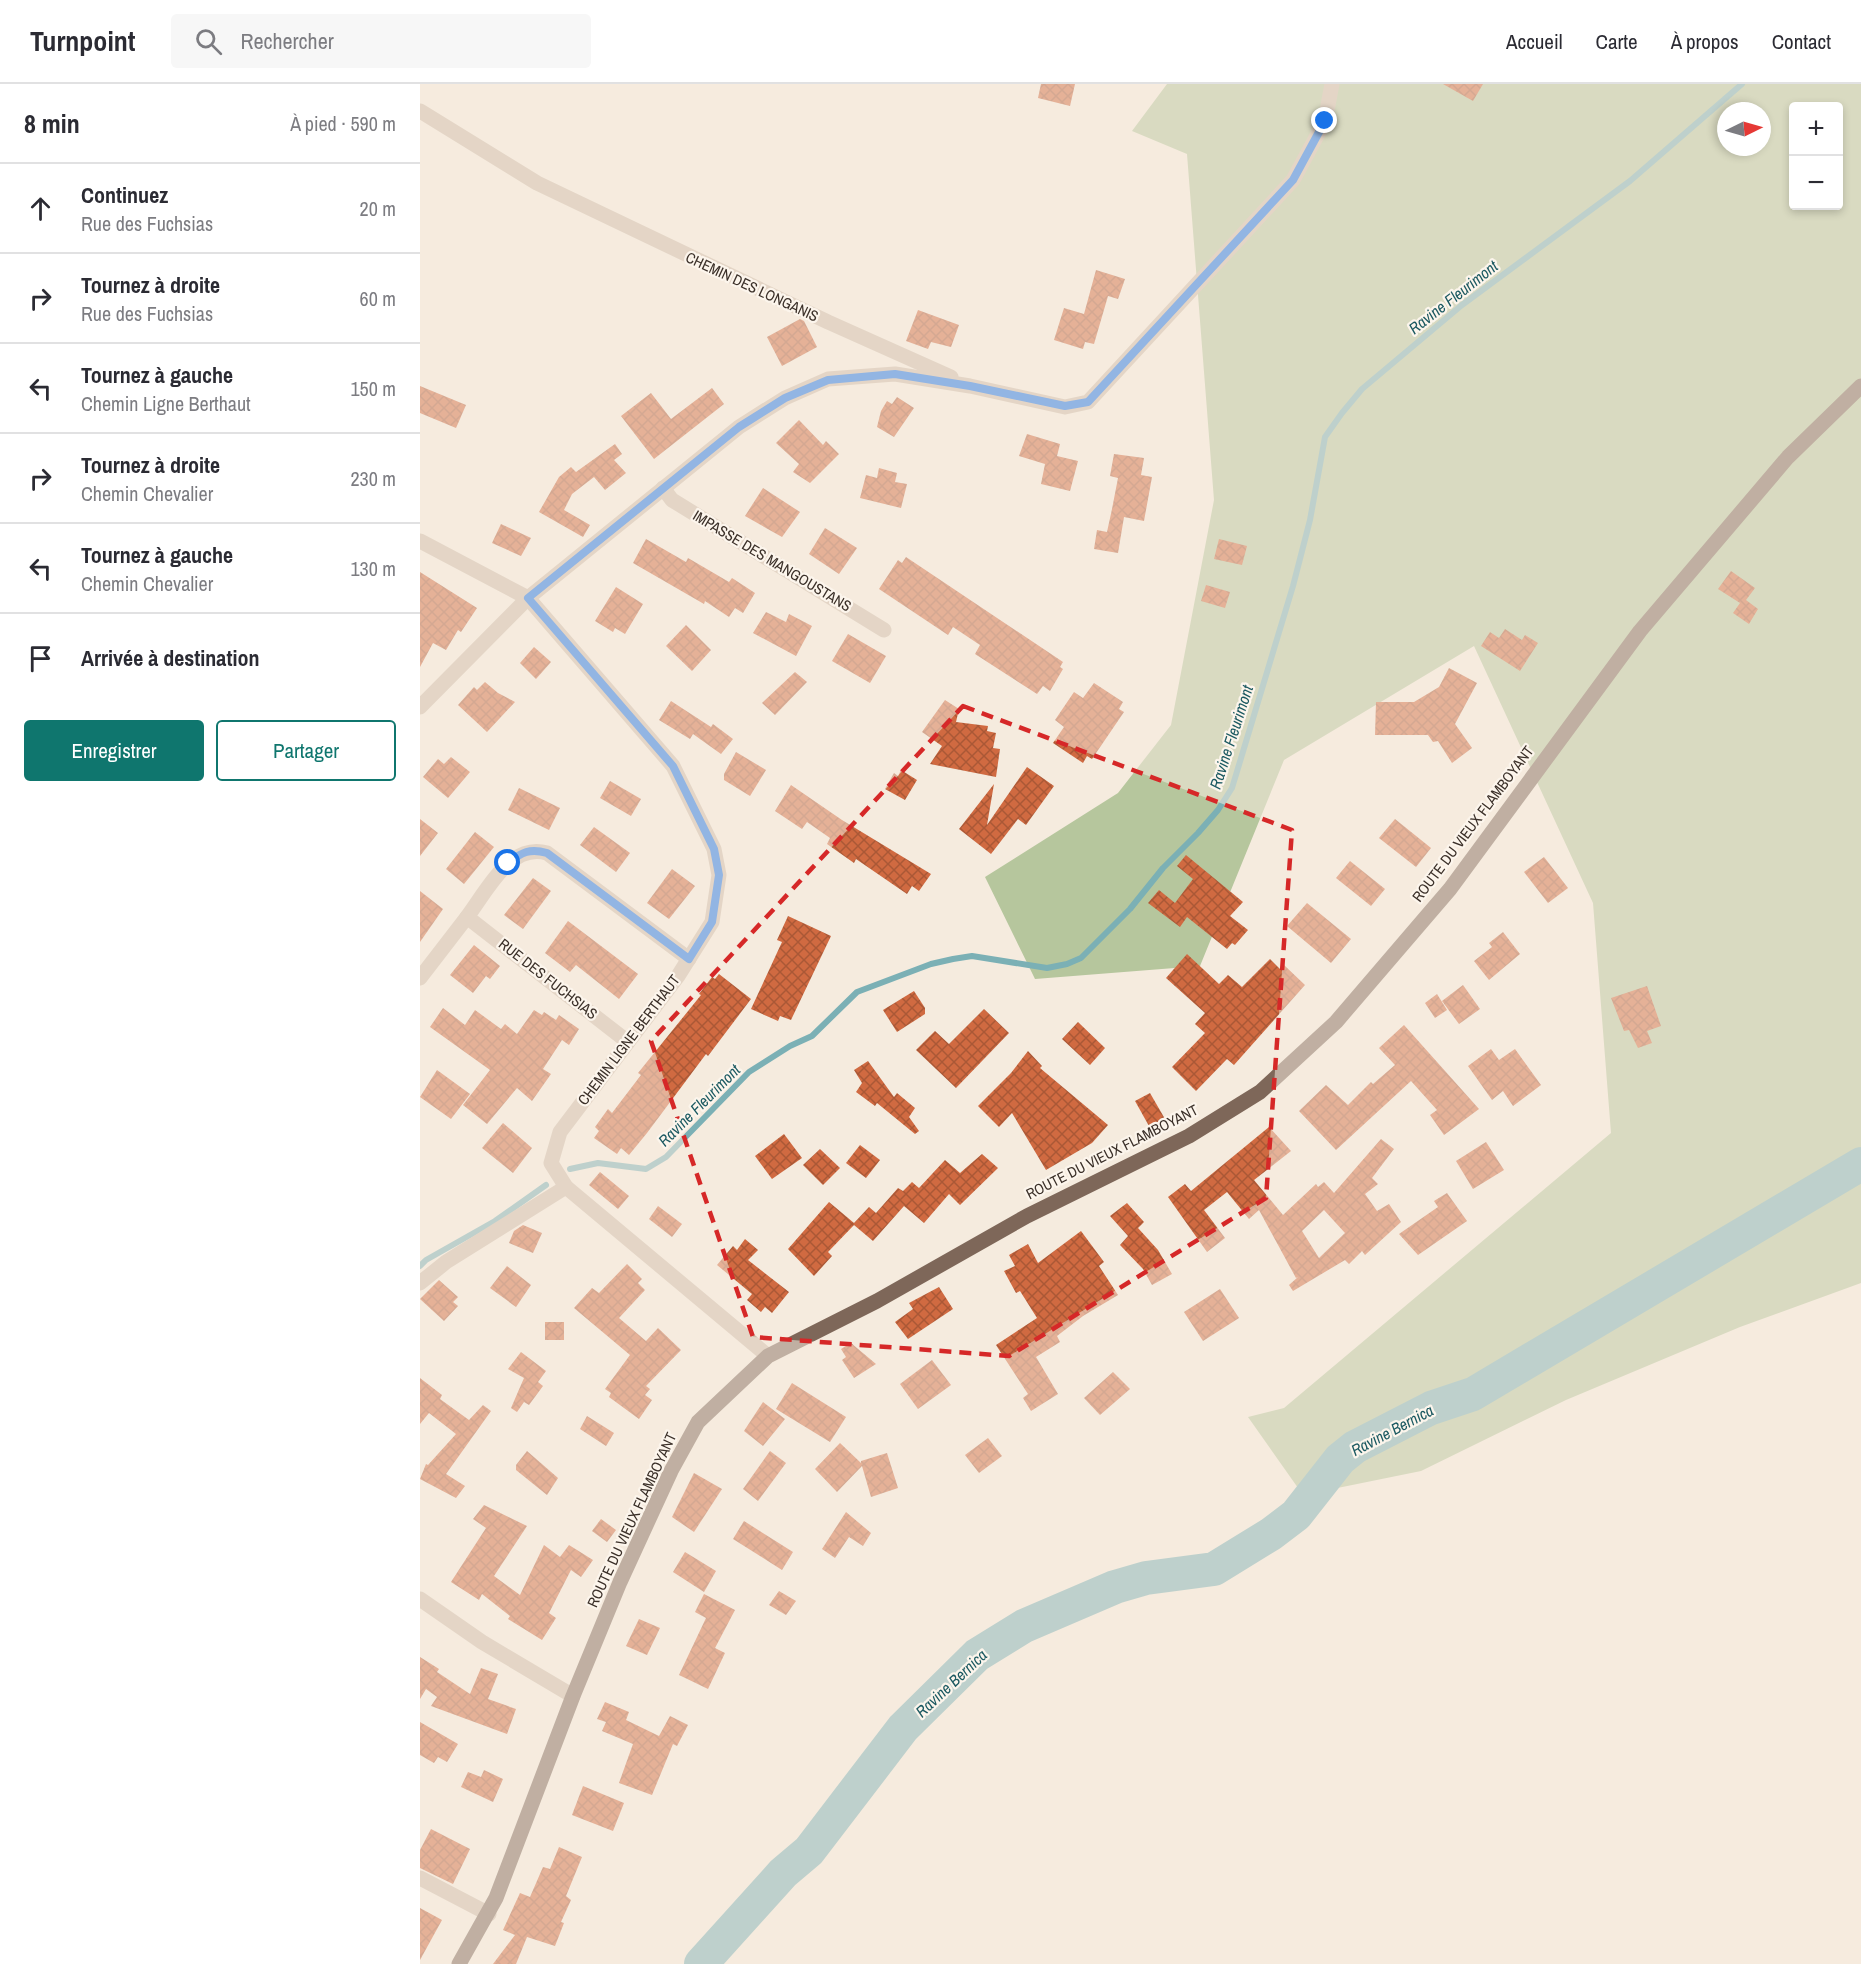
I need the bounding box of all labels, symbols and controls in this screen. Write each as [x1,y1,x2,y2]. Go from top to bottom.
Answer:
search box [171,14,591,68]
text: Turnpoint [30,22,135,60]
icon: search [192,25,225,58]
text: Rechercher [240,26,334,56]
text: Accueil [1506,27,1563,56]
text: Carte [1596,27,1638,56]
text: À propos [1671,27,1739,56]
text: Contact [1772,27,1831,56]
north arrow [1717,102,1771,156]
map controls [1789,102,1843,210]
button: + [1789,102,1843,156]
text: 8 min [24,106,80,141]
route end [1311,107,1337,133]
text: À pied · 590 m [290,110,396,137]
button: − [1789,156,1843,210]
text: Continuez [81,180,168,210]
icon: ahead [24,192,57,225]
text: 20 m [360,195,396,222]
text: Rue des Fuchsias [81,210,213,237]
street label: CHEMIN DES LONGANIS [682,247,822,327]
water label: Ravine Fleurimont [1404,255,1503,339]
text: Tournez à droite [81,270,220,300]
icon: right [24,282,57,315]
text: 60 m [360,285,396,312]
text: Rue des Fuchsias [81,300,213,327]
text: Tournez à gauche [81,360,233,390]
icon: left [24,372,57,405]
text: 150 m [350,375,396,402]
text: Chemin Ligne Berthaut [81,390,251,417]
text: Tournez à droite [81,450,220,480]
icon: right [24,462,57,495]
text: 230 m [350,465,396,492]
text: Chemin Chevalier [81,480,213,507]
street label: IMPASSE DES MANGOUSTANS [689,505,855,616]
text: Tournez à gauche [81,540,233,570]
icon: left [24,552,57,585]
text: 130 m [350,555,396,582]
text: Chemin Chevalier [81,570,213,597]
icon: arrive [24,642,57,675]
text: Arrivée à destination [81,643,259,673]
water label: Ravine Fleurimont [1204,682,1258,792]
button: Enregistrer [24,720,204,781]
button: Partager [216,720,396,781]
street label: ROUTE DU VIEUX FLAMBOYANT [1407,741,1539,906]
route start [494,849,520,875]
street label: RUE DES FUCHSIAS [494,933,602,1024]
street label: CHEMIN LIGNE BERTHAUT [573,970,685,1109]
water label: Ravine Fleurimont [653,1059,745,1151]
street label: ROUTE DU VIEUX FLAMBOYANT [1022,1099,1202,1204]
water label: Ravine Bernica [1347,1399,1437,1461]
street label: ROUTE DU VIEUX FLAMBOYANT [582,1429,682,1611]
water label: Ravine Bernica [910,1644,992,1722]

